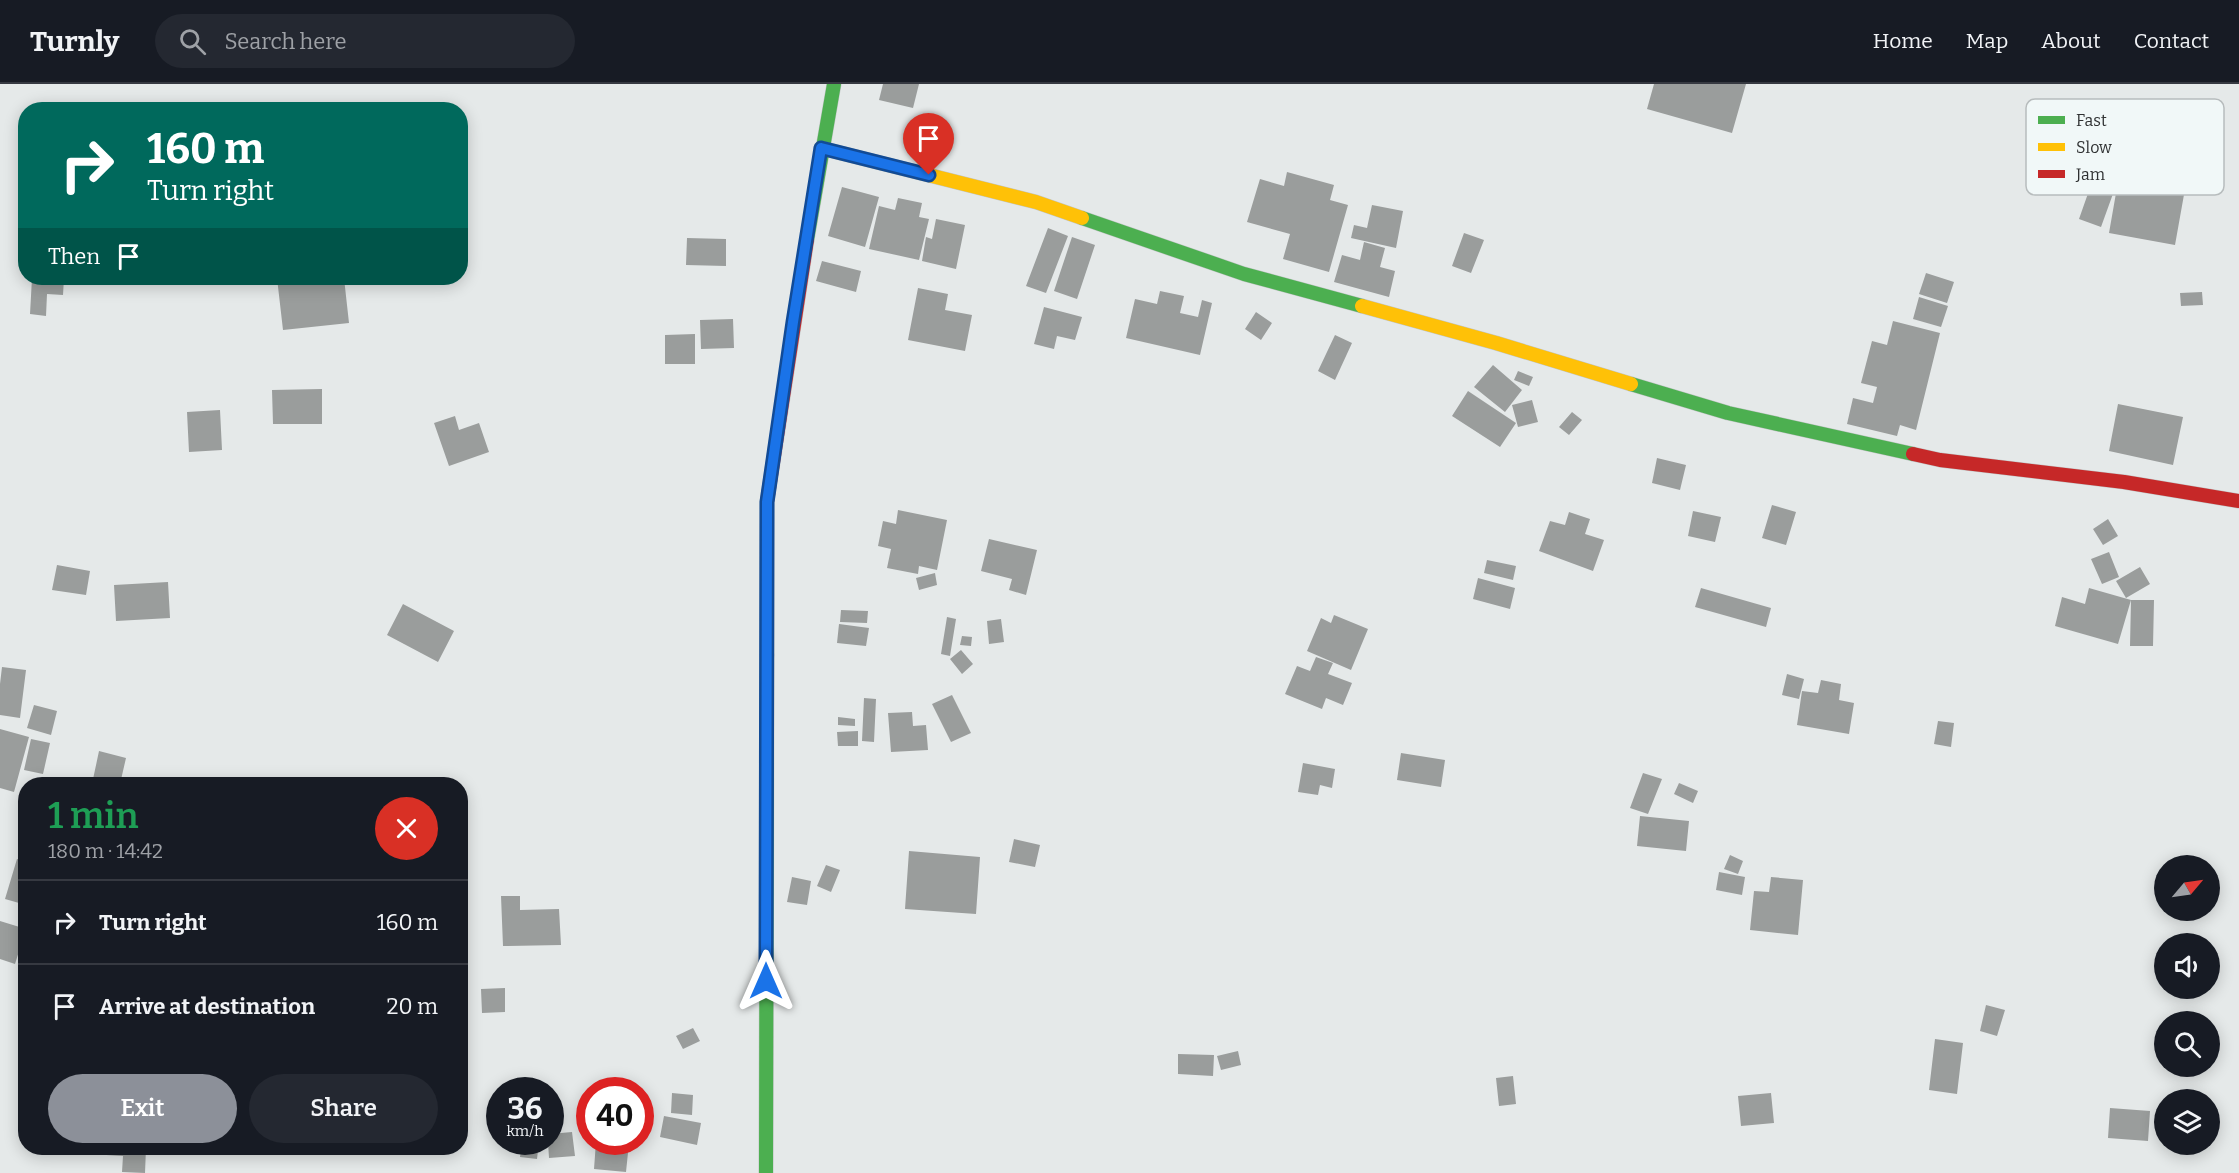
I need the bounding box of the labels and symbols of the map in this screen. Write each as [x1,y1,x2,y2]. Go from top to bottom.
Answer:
legend [2026,99,2224,195]
text: Fast [2076,111,2107,130]
pin [903,113,954,175]
text: Slow [2076,138,2112,157]
text: Jam [2075,165,2105,184]
north arrow [2154,855,2220,921]
position arrow [734,949,798,1013]
speed limit sign: 40 [576,1077,654,1155]

